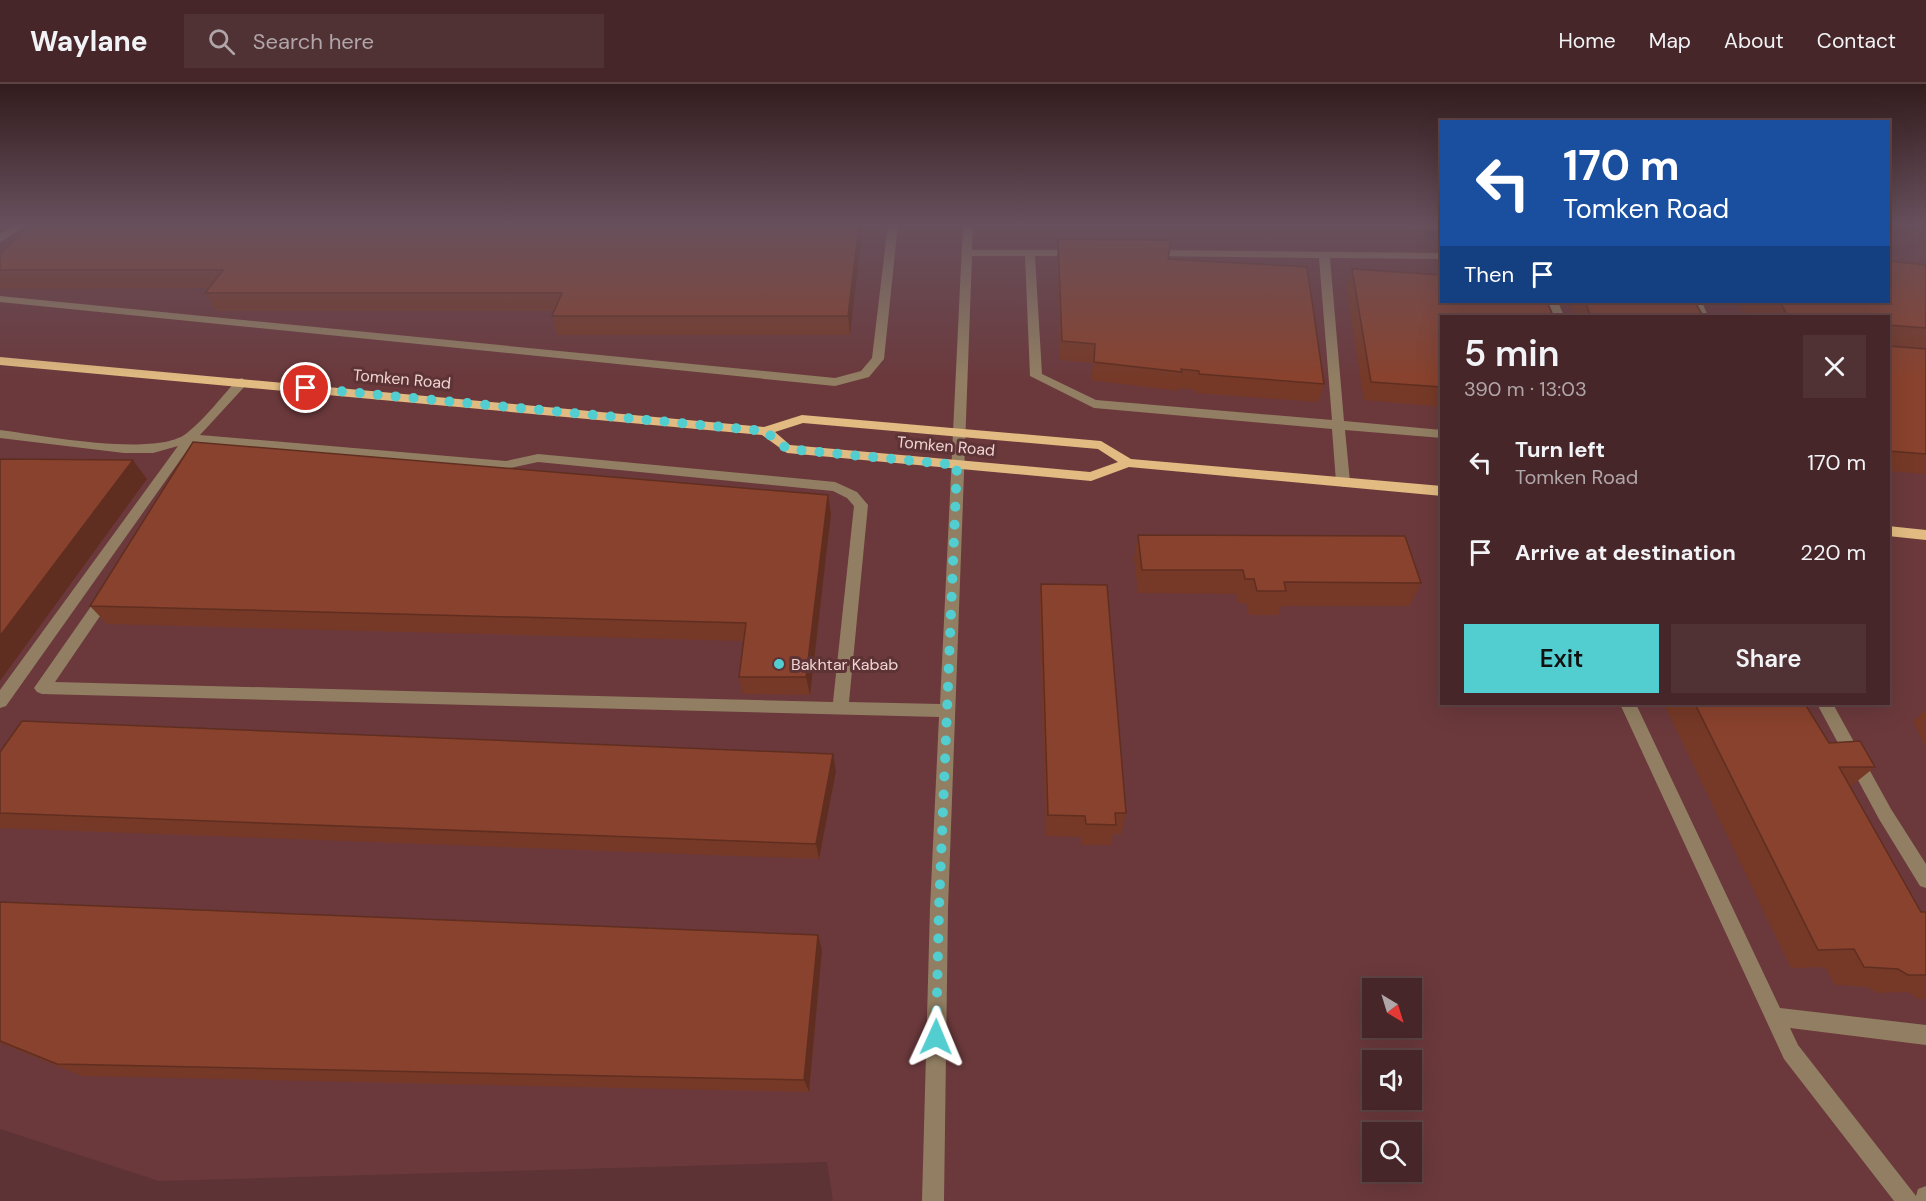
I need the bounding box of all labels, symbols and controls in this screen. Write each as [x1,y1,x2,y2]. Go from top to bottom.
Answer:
search box [184,14,604,68]
text: Waylane [30,23,148,60]
icon: search [205,25,238,58]
text: Search here [253,27,374,56]
text: Home [1558,27,1616,55]
text: Map [1649,27,1691,55]
text: About [1724,27,1784,55]
text: Contact [1817,27,1896,55]
text: 170 m [1563,138,1680,193]
icon: left [1464,144,1542,222]
text: Tomken Road [1563,191,1729,226]
icon: arrive [1526,258,1559,291]
text: Then [1464,260,1514,289]
text: 5 min [1464,330,1560,377]
button: close [1803,335,1866,398]
pin [280,362,331,413]
street label: Tomken Road [352,364,452,394]
icon: arrive [289,371,322,404]
text: 390 m · 13:03 [1464,376,1587,402]
street label: Tomken Road [896,431,996,461]
text: Turn left [1515,435,1605,464]
icon: left [1464,446,1497,479]
text: 170 m [1807,448,1866,477]
text: Tomken Road [1515,464,1638,490]
icon: arrive [1464,536,1497,569]
text: Arrive at destination [1515,538,1736,567]
text: 220 m [1800,538,1866,567]
button: Exit [1464,624,1659,693]
button: Share [1671,624,1866,693]
place label: Bakhtar Kabab [791,654,898,675]
marker: Bakhtar Kabab [772,657,786,671]
north arrow [1362,978,1422,1038]
map controls [1362,978,1422,1182]
position arrow [904,1005,968,1069]
button: sound [1362,1050,1422,1110]
button: search [1362,1122,1422,1182]

